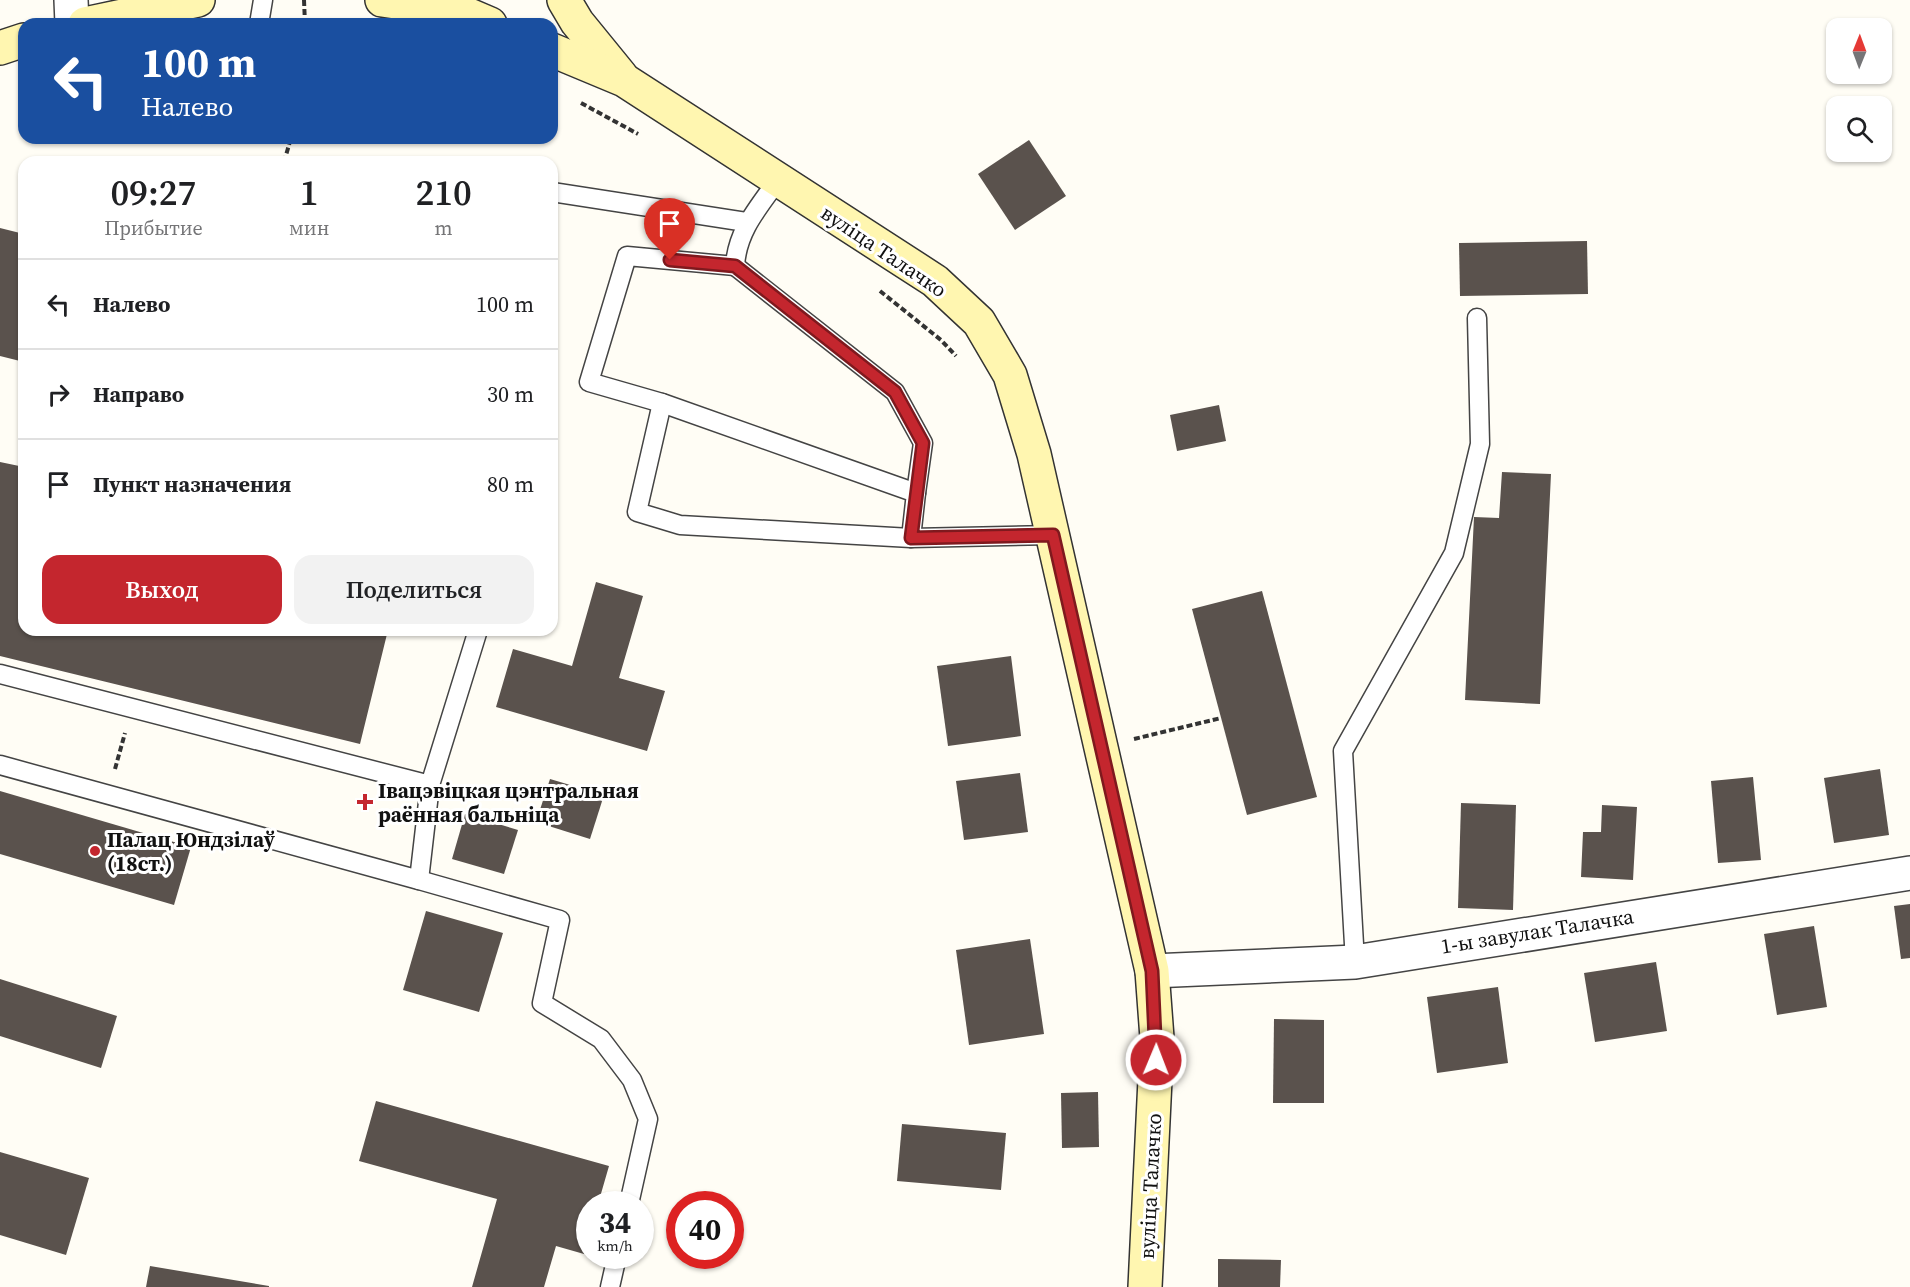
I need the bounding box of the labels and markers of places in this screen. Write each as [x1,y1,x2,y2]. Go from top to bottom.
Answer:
pin [644,198,695,260]
place label: Івацэвіцкая цэнтральная раённая бальніца [378,776,639,829]
marker: Івацэвіцкая цэнтральная раённая бальніца [356,793,374,811]
place label: Палац Юндзілаў (18ст.) [107,825,276,878]
marker: Палац Юндзілаў (18ст.) [88,844,102,858]

